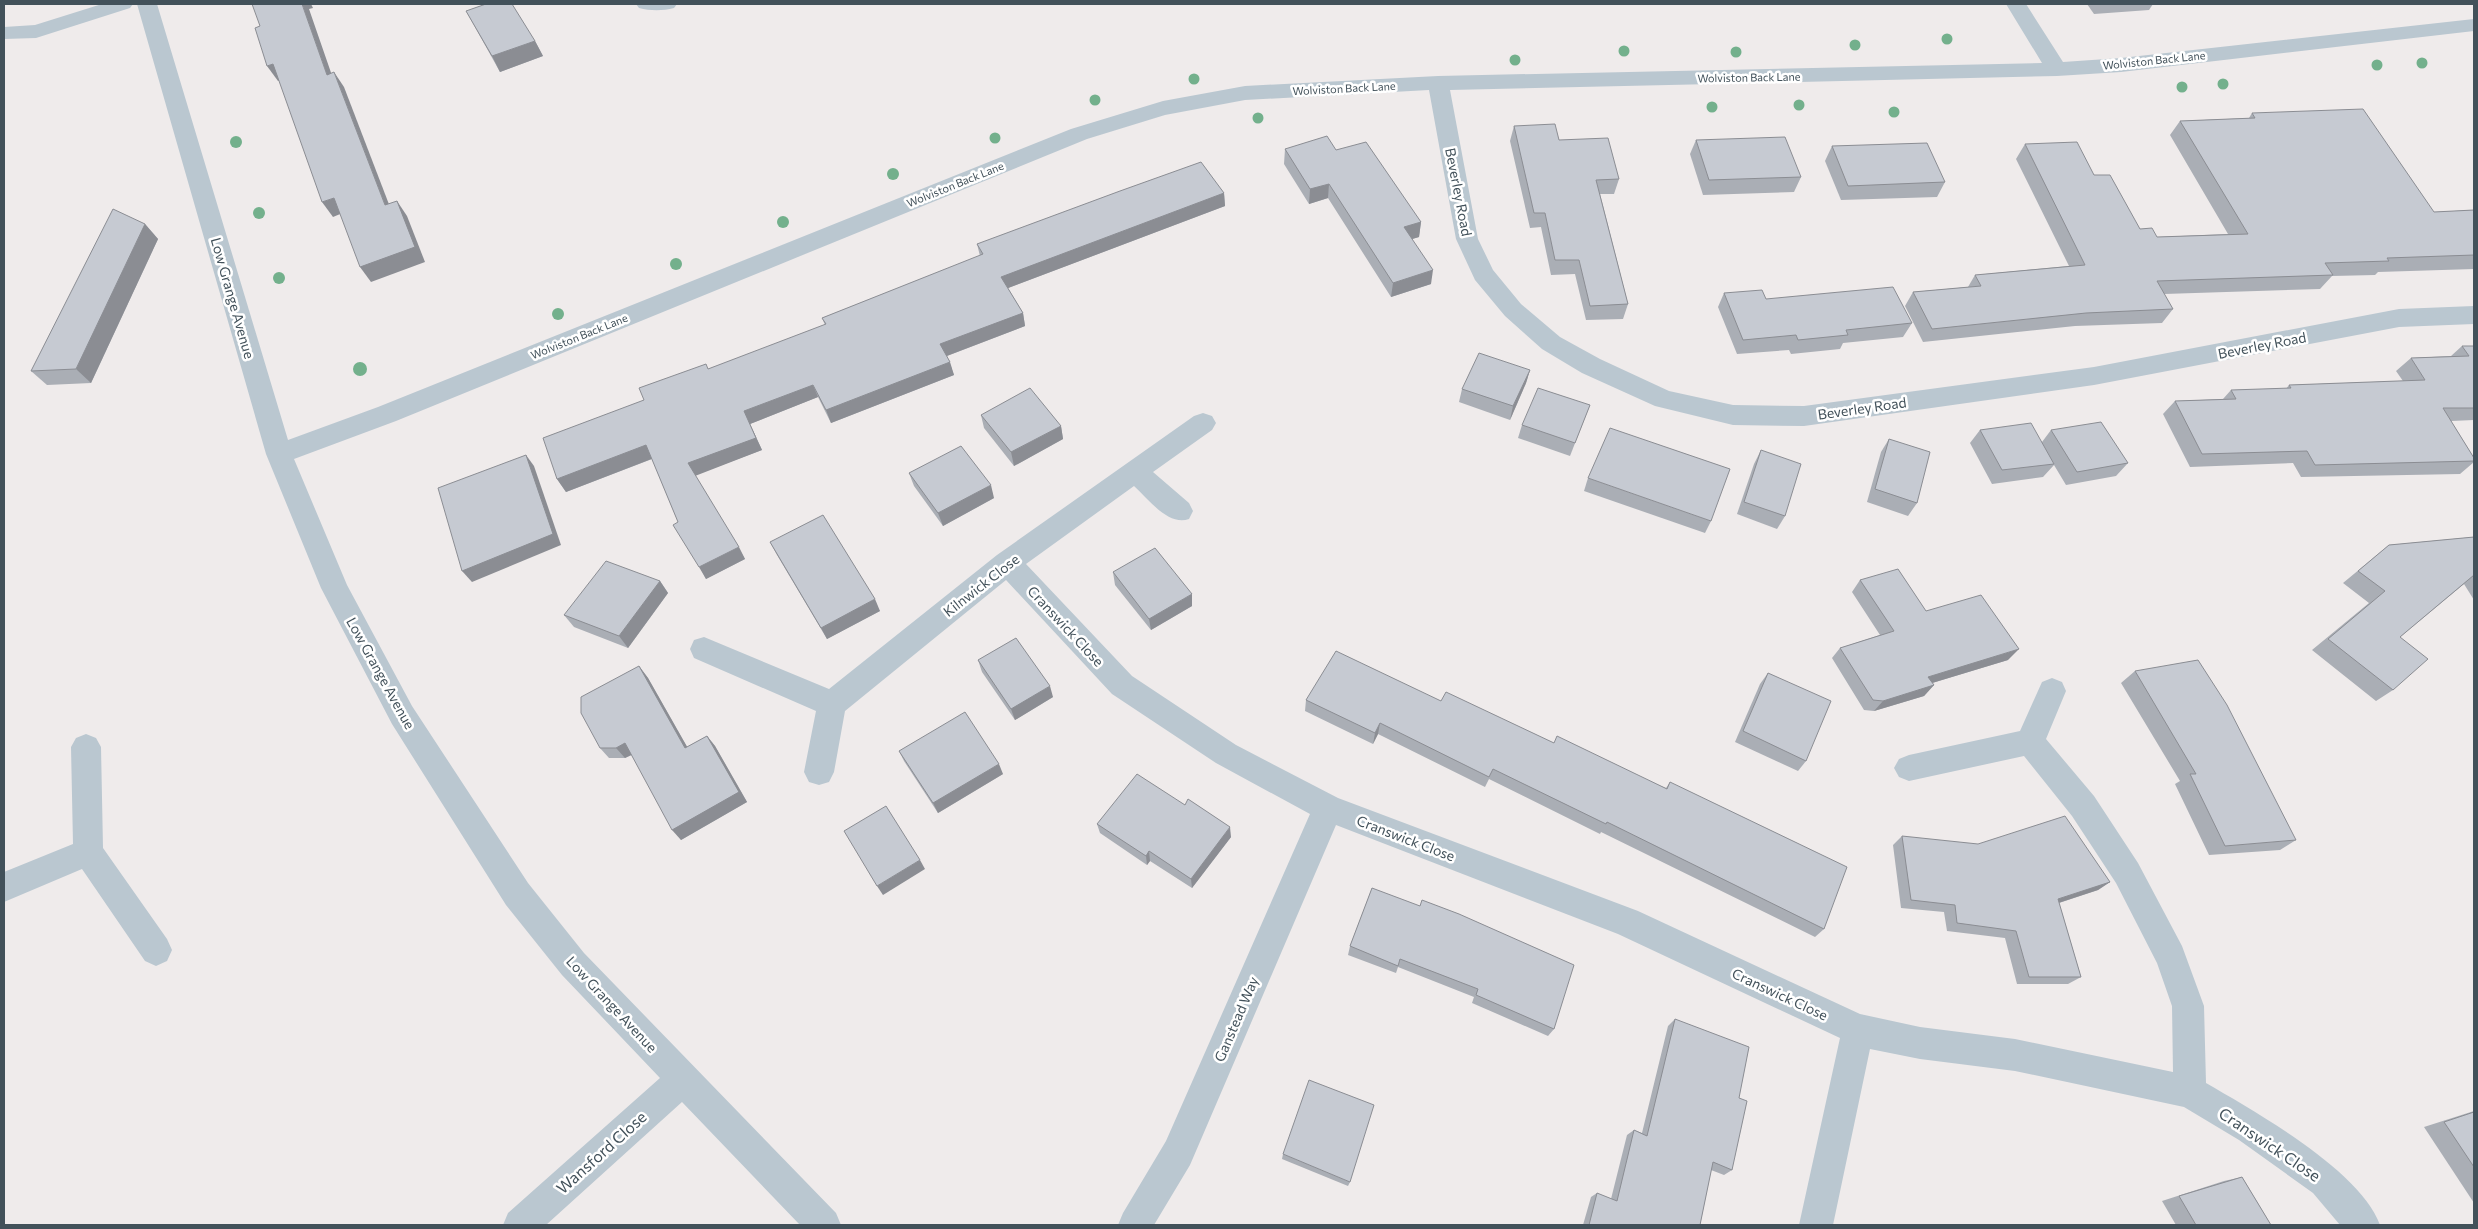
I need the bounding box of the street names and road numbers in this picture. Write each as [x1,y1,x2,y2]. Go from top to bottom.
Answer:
street label: Wolviston Back Lane [2102,48,2206,72]
street label: Wolviston Back Lane [1697,70,1801,84]
street label: Wolviston Back Lane [1292,79,1396,97]
street label: Beverley Road [1442,146,1476,238]
street label: Wolviston Back Lane [905,159,1005,209]
street label: Low Grange Avenue [208,235,258,361]
street label: Wolviston Back Lane [529,311,629,361]
street label: Beverley Road [2216,328,2308,362]
street label: Beverley Road [1816,393,1908,423]
street label: Kilnwick Close [940,550,1022,620]
street label: Cranswick Close [1024,582,1108,670]
street label: Low Grange Avenue [343,614,419,732]
street label: Cranswick Close [1355,811,1457,865]
street label: Low Grange Avenue [563,952,661,1056]
street label: Cranswick Close [1729,964,1831,1024]
street label: Ganstead Way [1210,974,1262,1064]
street label: Cranswick Close [2216,1103,2324,1185]
street label: Wansford Close [552,1107,650,1197]

